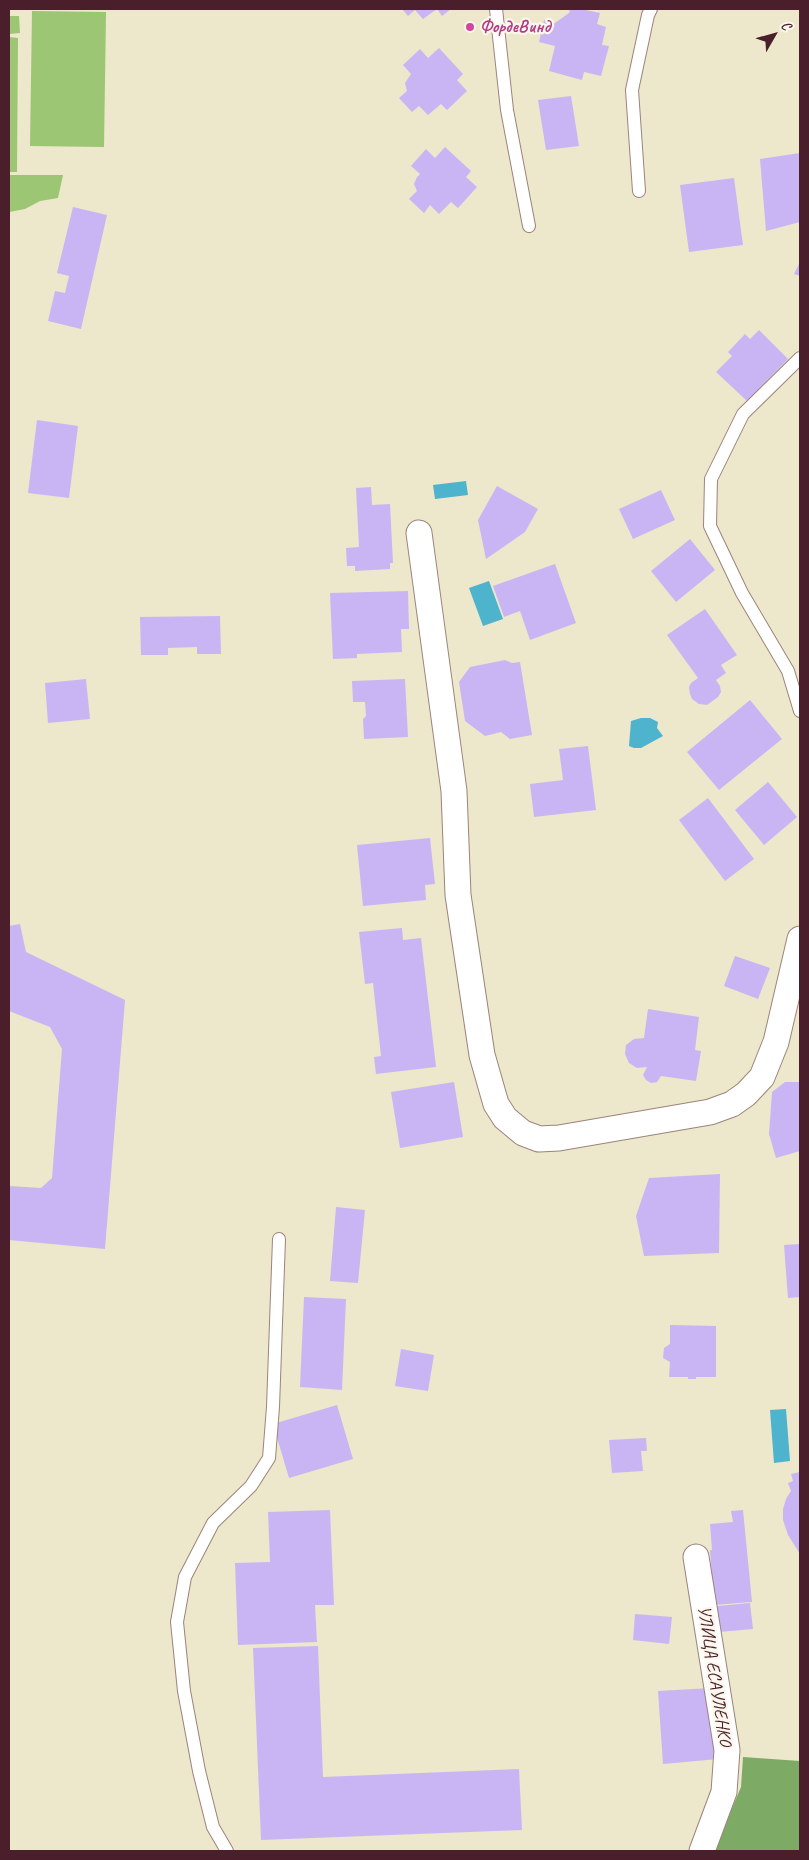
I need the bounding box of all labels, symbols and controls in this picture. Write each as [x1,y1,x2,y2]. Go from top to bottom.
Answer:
north arrow [749,10,799,60]
place label: ФордеВинд [480,16,550,38]
text: С [777,18,795,33]
marker: ФордеВинд [464,21,476,33]
street label: УЛИЦА ЕСАУЛЕНКО [692,1604,736,1748]

